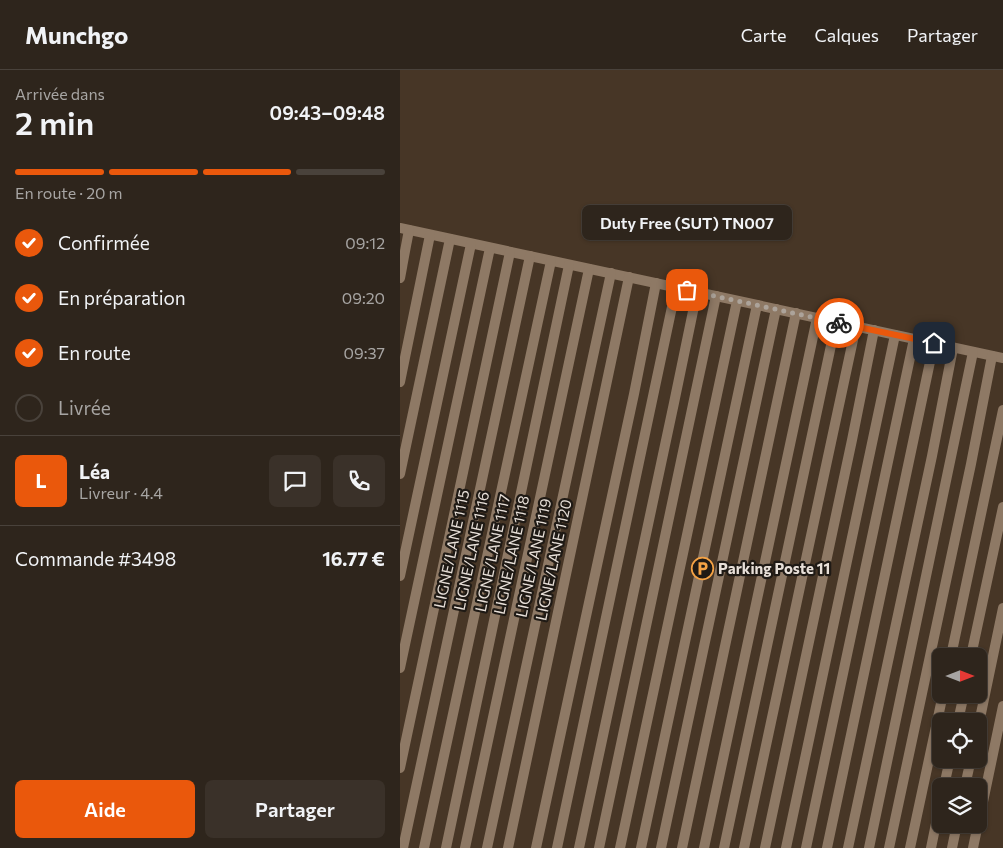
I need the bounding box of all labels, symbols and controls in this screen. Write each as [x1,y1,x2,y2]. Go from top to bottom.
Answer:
text: Munchgo [25,20,128,49]
text: Carte [741,24,786,46]
text: Calques [814,24,879,46]
text: Partager [907,24,978,46]
text: Arrivée dans [15,84,105,103]
text: 09:43–09:48 [270,101,385,124]
text: 2 min [15,102,94,142]
text: En route · 20 m [15,183,122,202]
callout: Duty Free (SUT) TN007 [582,205,792,240]
text: Duty Free (SUT) TN007 [600,213,774,232]
icon: check [15,229,43,257]
text: Confirmée [58,231,150,254]
text: 09:12 [345,233,385,252]
pin [666,269,708,311]
icon: bag [673,276,701,304]
icon: check [15,284,43,312]
text: En préparation [58,286,186,309]
text: 09:20 [342,288,385,307]
courier [814,298,864,348]
icon: bike [825,309,853,337]
pin [913,322,955,364]
icon: home [920,329,948,357]
icon: check [15,339,43,367]
text: En route [58,341,131,364]
text: 09:37 [344,343,385,362]
text: Livrée [58,396,111,419]
button: chat [269,455,321,507]
button: phone [333,455,385,507]
text: Léa [79,460,110,483]
text: L [35,469,47,492]
text: Livreur · 4.4 [79,483,163,502]
street label: LIGNE/LANE 1115 [430,488,472,610]
street label: LIGNE/LANE 1116 [450,490,492,612]
street label: LIGNE/LANE 1117 [471,492,513,613]
street label: LIGNE/LANE 1118 [490,494,532,616]
street label: LIGNE/LANE 1119 [512,497,554,619]
street label: LIGNE/LANE 1120 [531,497,575,622]
text: Commande #3498 [15,547,176,570]
text: 16.77 € [322,547,385,570]
parking icon: Parking Poste 11 [690,557,714,581]
place label: Parking Poste 11 [718,559,830,577]
north arrow [932,648,988,702]
map controls [932,648,987,833]
button: locate [932,713,987,768]
button: layers [932,778,987,833]
button: Aide [15,780,195,838]
button: Partager [205,780,385,838]

